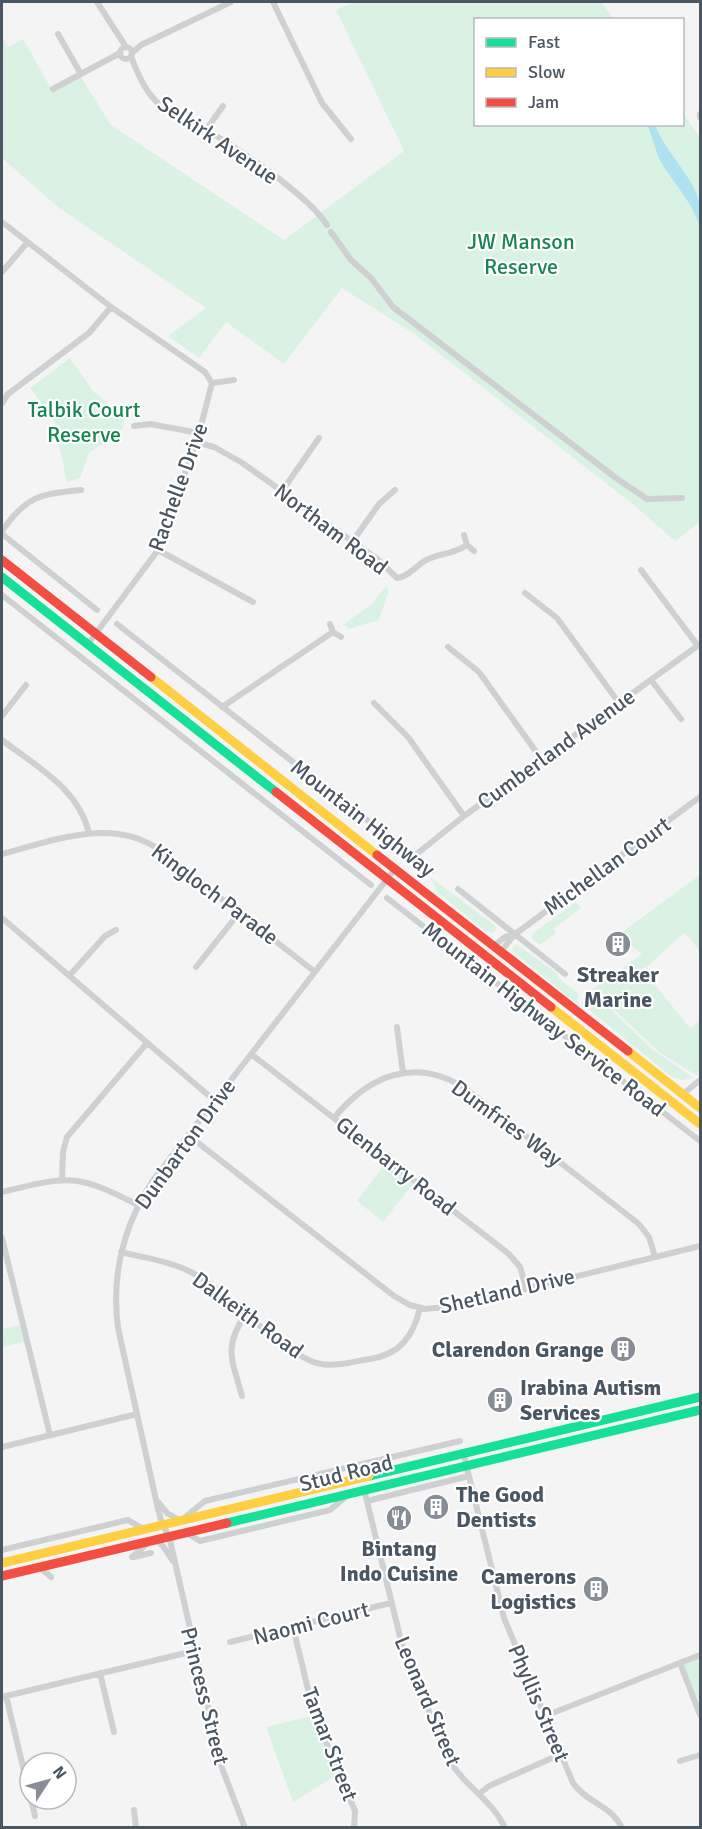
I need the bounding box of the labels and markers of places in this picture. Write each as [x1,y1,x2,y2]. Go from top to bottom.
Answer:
building icon: Streaker Marine [603,929,633,959]
place label: Streaker Marine [577,961,659,1013]
building icon: Clarendon Grange [608,1334,638,1364]
place label: Clarendon Grange [432,1336,604,1363]
place label: Irabina Autism Services [520,1374,662,1426]
building icon: Irabina Autism Services [485,1385,515,1415]
place label: The Good Dentists [456,1481,544,1533]
building icon: The Good Dentists [421,1492,451,1522]
restaurant icon: Bintang Indo Cuisine [384,1503,414,1533]
place label: Bintang Indo Cuisine [340,1535,458,1587]
place label: Camerons Logistics [481,1563,576,1615]
building icon: Camerons Logistics [581,1574,611,1604]

